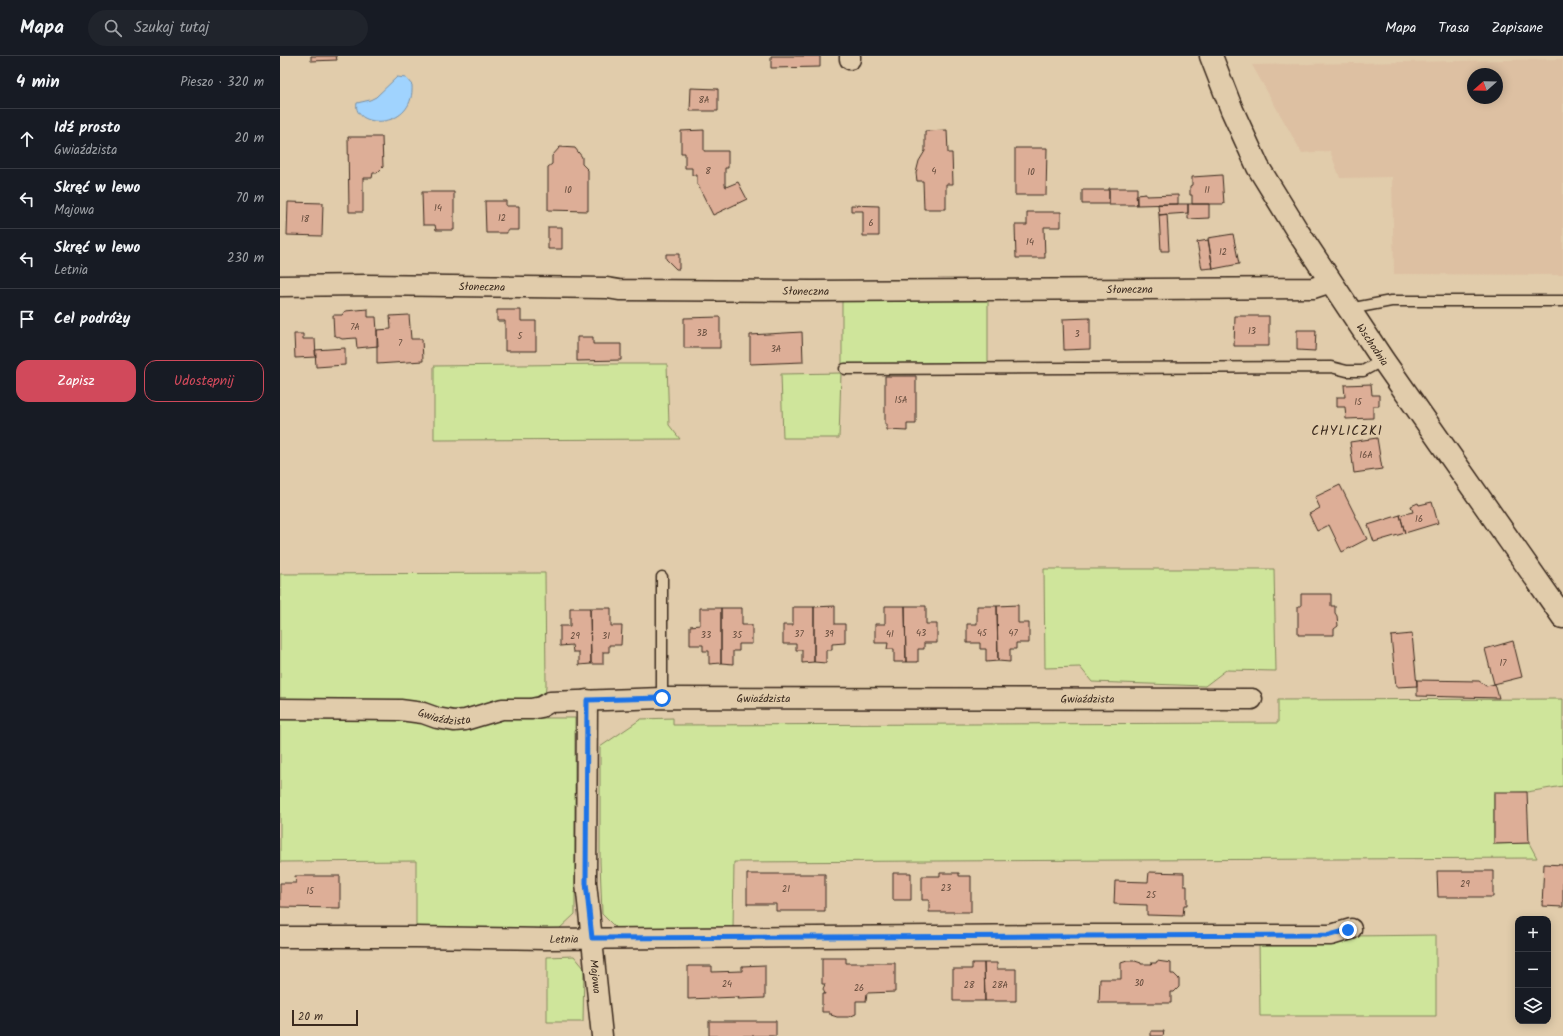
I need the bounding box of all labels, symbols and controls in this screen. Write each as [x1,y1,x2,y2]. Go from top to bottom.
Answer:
search box [88,10,368,46]
text: Mapa [20,13,64,43]
text: Szukaj tutaj [134,16,209,40]
icon: search [102,17,124,39]
text: Mapa [1385,17,1416,39]
text: Trasa [1438,17,1469,39]
text: Zapisane [1491,17,1543,39]
north arrow [1467,68,1503,104]
text: 4 min [16,69,60,96]
text: Pieszo · 320 m [180,72,264,93]
house number: 8A [699,93,710,108]
text: Idź prosto [54,116,120,140]
icon: ahead [16,128,38,150]
text: 20 m [234,128,264,149]
text: Gwiaździsta [54,140,117,161]
house number: 8 [705,164,711,179]
house number: 4 [932,164,937,179]
house number: 10 [1027,165,1035,180]
text: Skręć w lewo [54,176,140,200]
house number: 10 [564,183,572,198]
house number: 11 [1204,183,1210,198]
icon: left [16,188,38,210]
text: 70 m [236,188,264,209]
text: Majowa [54,200,94,221]
house number: 14 [434,201,442,216]
house number: 12 [498,211,506,226]
house number: 18 [301,212,310,227]
house number: 6 [868,216,874,231]
house number: 14 [1026,235,1034,250]
text: Skręć w lewo [54,236,140,260]
house number: 12 [1219,245,1227,260]
icon: left [16,248,38,270]
text: 230 m [227,248,264,269]
text: Letnia [54,260,88,281]
street label: Słoneczna [459,278,505,297]
street label: Słoneczna [1107,281,1153,299]
street label: Słoneczna [783,283,829,301]
text: Cel podróży [54,307,130,331]
icon: arrive [16,308,38,330]
house number: 7A [350,320,360,335]
street label: Wschodnia [1351,320,1393,370]
house number: 13 [1248,324,1256,339]
house number: 3B [697,326,708,341]
house number: 3 [1074,327,1080,342]
house number: 5 [518,329,524,344]
house number: 7 [398,336,403,351]
house number: 3A [771,342,782,357]
button: Zapisz [16,360,136,402]
button: Udostępnij [144,360,264,402]
house number: 15A [894,393,908,408]
house number: 15 [1354,395,1363,410]
district label: CHYLICZKI [1311,421,1383,442]
house number: 16A [1359,448,1373,463]
house number: 16 [1415,512,1423,527]
house number: 43 [916,626,926,641]
house number: 45 [977,626,988,641]
house number: 47 [1008,626,1018,641]
house number: 37 [794,627,804,642]
house number: 39 [824,627,834,642]
house number: 41 [886,627,894,642]
house number: 33 [701,628,711,643]
house number: 35 [732,628,743,643]
house number: 29 [570,629,580,644]
house number: 31 [602,629,610,644]
house number: 17 [1500,656,1507,671]
route start [653,689,671,707]
street label: Gwiaździsta [737,690,790,708]
street label: Gwiaździsta [1061,691,1114,709]
street label: Gwiaździsta [417,704,473,731]
house number: 29 [1460,877,1470,892]
house number: 23 [941,881,951,896]
house number: 21 [782,882,790,897]
house number: 15 [306,884,315,899]
house number: 25 [1146,888,1157,903]
map controls [1515,916,1551,1024]
button: + [1515,916,1551,952]
route end [1339,921,1357,939]
street label: Letnia [549,931,579,949]
button: − [1515,952,1551,988]
street label: Majowa [584,959,606,995]
house number: 30 [1134,976,1144,991]
house number: 24 [722,977,732,992]
house number: 28 [964,978,975,993]
house number: 28A [992,978,1009,993]
house number: 26 [854,981,864,996]
button: layers [1515,988,1551,1024]
scale bar [292,1008,358,1027]
text: 20 m [298,1008,323,1026]

